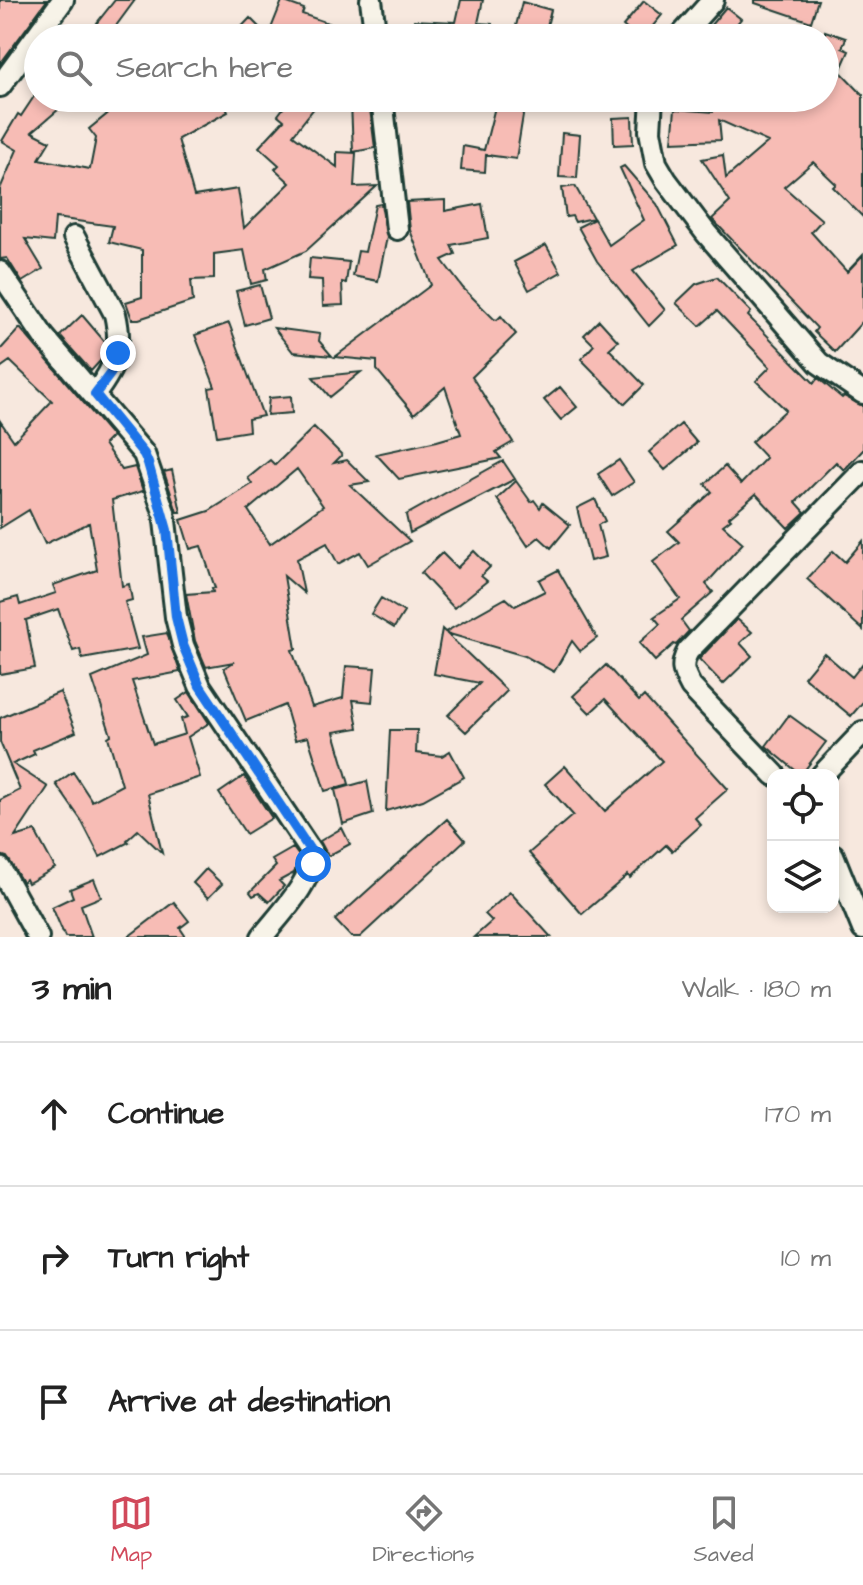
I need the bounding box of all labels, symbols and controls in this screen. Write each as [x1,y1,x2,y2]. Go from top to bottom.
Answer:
search box [24,24,839,112]
icon: search [52,46,96,90]
text: Search here [116,47,293,89]
route end [100,335,136,371]
map controls [767,769,839,913]
button: locate [767,769,839,841]
button: layers [767,841,839,913]
route start [295,846,331,882]
text: 3 min [32,965,112,1013]
text: Walk · 180 m [682,971,831,1007]
icon: ahead [32,1092,76,1136]
text: Continue [108,1093,224,1135]
text: 170 m [765,1096,831,1132]
icon: right [32,1236,76,1280]
text: Turn right [108,1237,249,1279]
text: 10 m [781,1240,831,1276]
icon: arrive [32,1380,76,1424]
text: Arrive at destination [108,1381,390,1423]
tab: Map [109,1491,153,1570]
tab: Directions [372,1491,475,1570]
tab: Saved [694,1491,754,1570]

